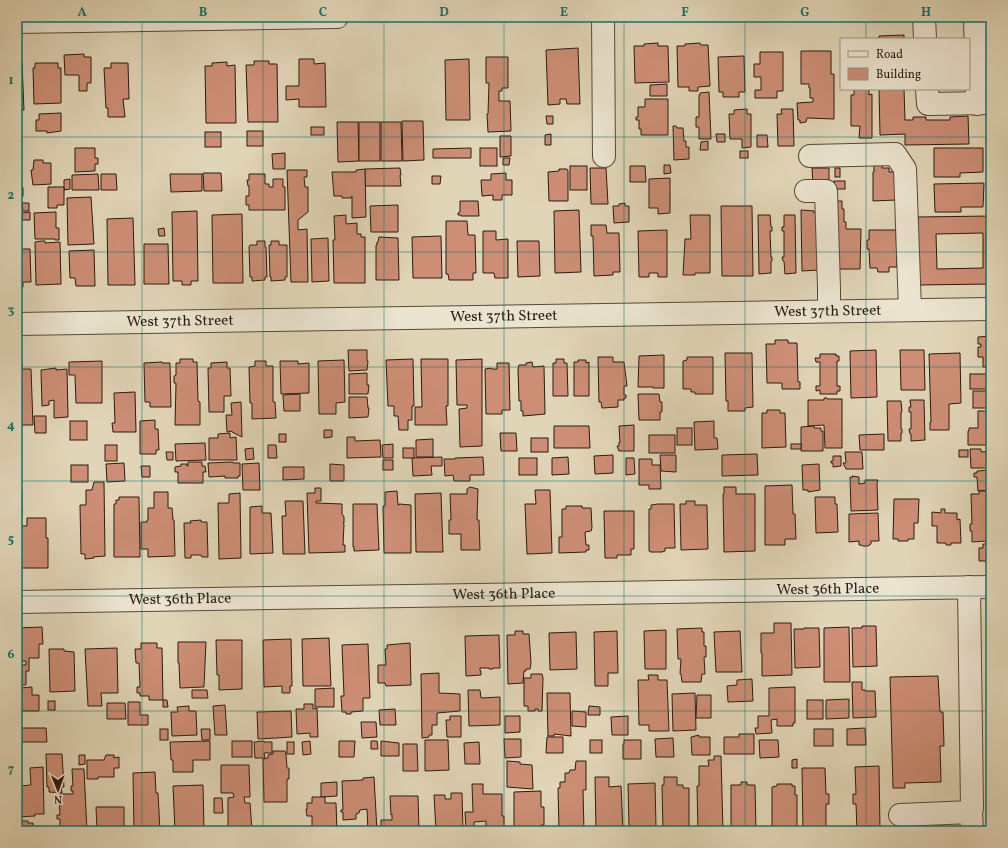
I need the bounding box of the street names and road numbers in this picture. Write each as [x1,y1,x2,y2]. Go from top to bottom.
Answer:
street label: West 37th Street [774,300,882,323]
street label: West 37th Street [450,305,558,328]
street label: West 37th Street [126,310,234,333]
street label: West 36th Place [776,578,879,601]
street label: West 36th Place [452,583,555,606]
street label: West 36th Place [128,588,232,611]

